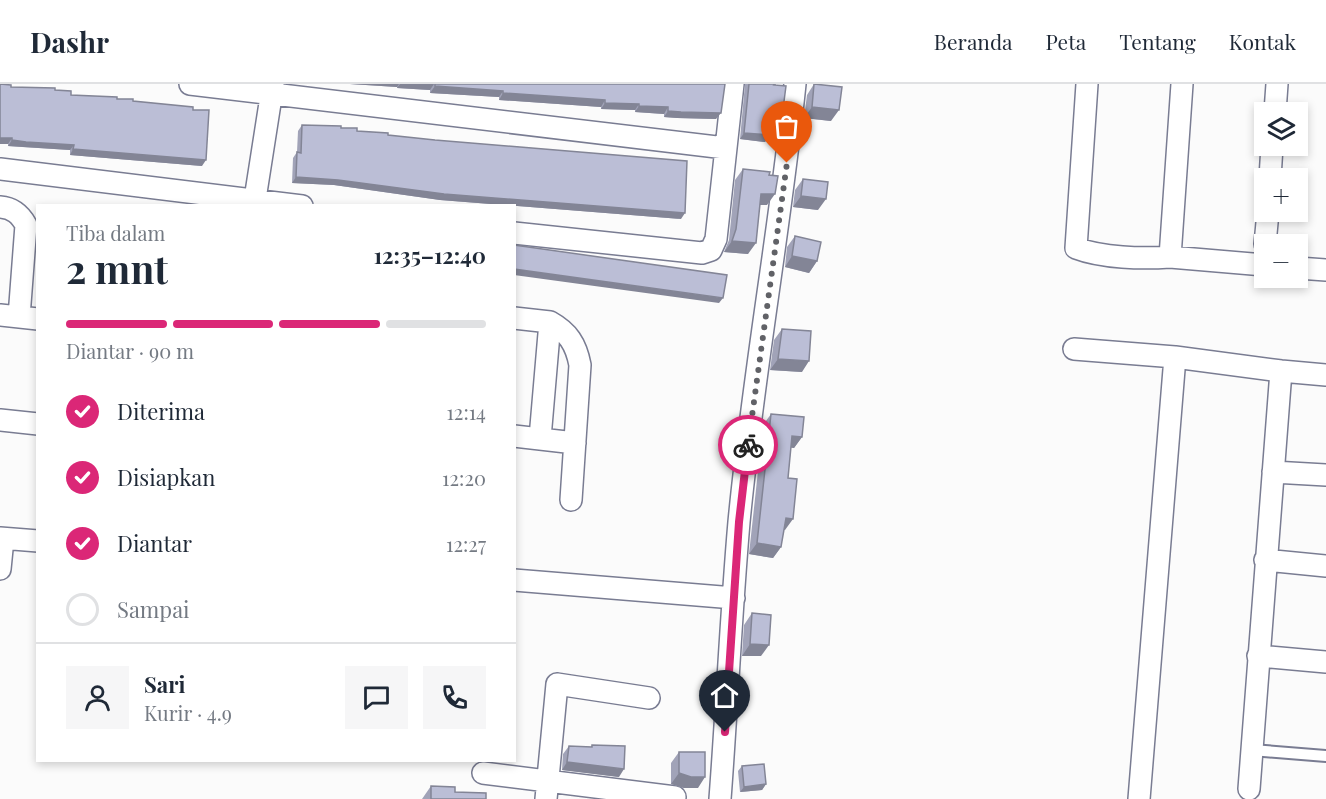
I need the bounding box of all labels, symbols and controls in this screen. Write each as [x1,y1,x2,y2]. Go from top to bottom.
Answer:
text: Dashr [30,23,109,60]
text: Beranda [934,27,1013,55]
text: Peta [1046,27,1086,55]
text: Tentang [1119,27,1196,55]
text: Kontak [1229,27,1296,55]
pin [761,101,812,163]
map controls [1254,102,1308,288]
button: layers [1254,102,1308,156]
icon: bag [770,110,803,143]
button: + [1254,168,1308,222]
text: Tiba dalam [66,219,165,246]
button: − [1254,234,1308,288]
text: 12:35–12:40 [374,240,486,270]
text: 2 mnt [66,242,168,294]
text: Diantar · 90 m [66,337,194,364]
icon: check [66,395,99,428]
text: Diterima [117,396,205,426]
text: 12:14 [446,398,486,425]
courier [718,415,778,475]
icon: bike [732,429,765,462]
icon: check [66,461,99,494]
text: Disiapkan [117,462,215,492]
text: 12:20 [442,464,486,491]
icon: check [66,527,99,560]
text: Diantar [117,528,192,558]
text: 12:27 [446,530,486,557]
text: Sampai [117,594,190,624]
button: person [66,666,129,729]
button: chat [345,666,408,729]
button: phone [423,666,486,729]
text: Sari [144,669,185,699]
pin [699,670,750,732]
icon: home [708,679,741,712]
text: Kurir · 4.9 [144,699,232,726]

